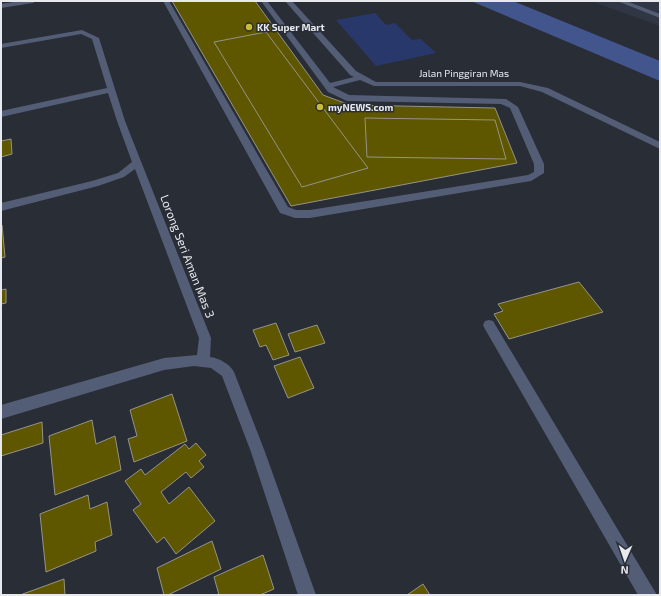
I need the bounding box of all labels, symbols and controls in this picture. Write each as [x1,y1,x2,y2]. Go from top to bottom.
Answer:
place label: KK Super Mart [257,21,325,33]
marker: KK Super Mart [244,22,254,32]
street label: Jalan Pinggiran Mas [419,67,509,79]
place label: myNEWS.com [328,101,393,114]
marker: myNEWS.com [315,102,325,112]
street label: Lorong Seri Aman Mas 3 [158,192,218,320]
north arrow [605,540,645,580]
text: N [620,564,629,577]

